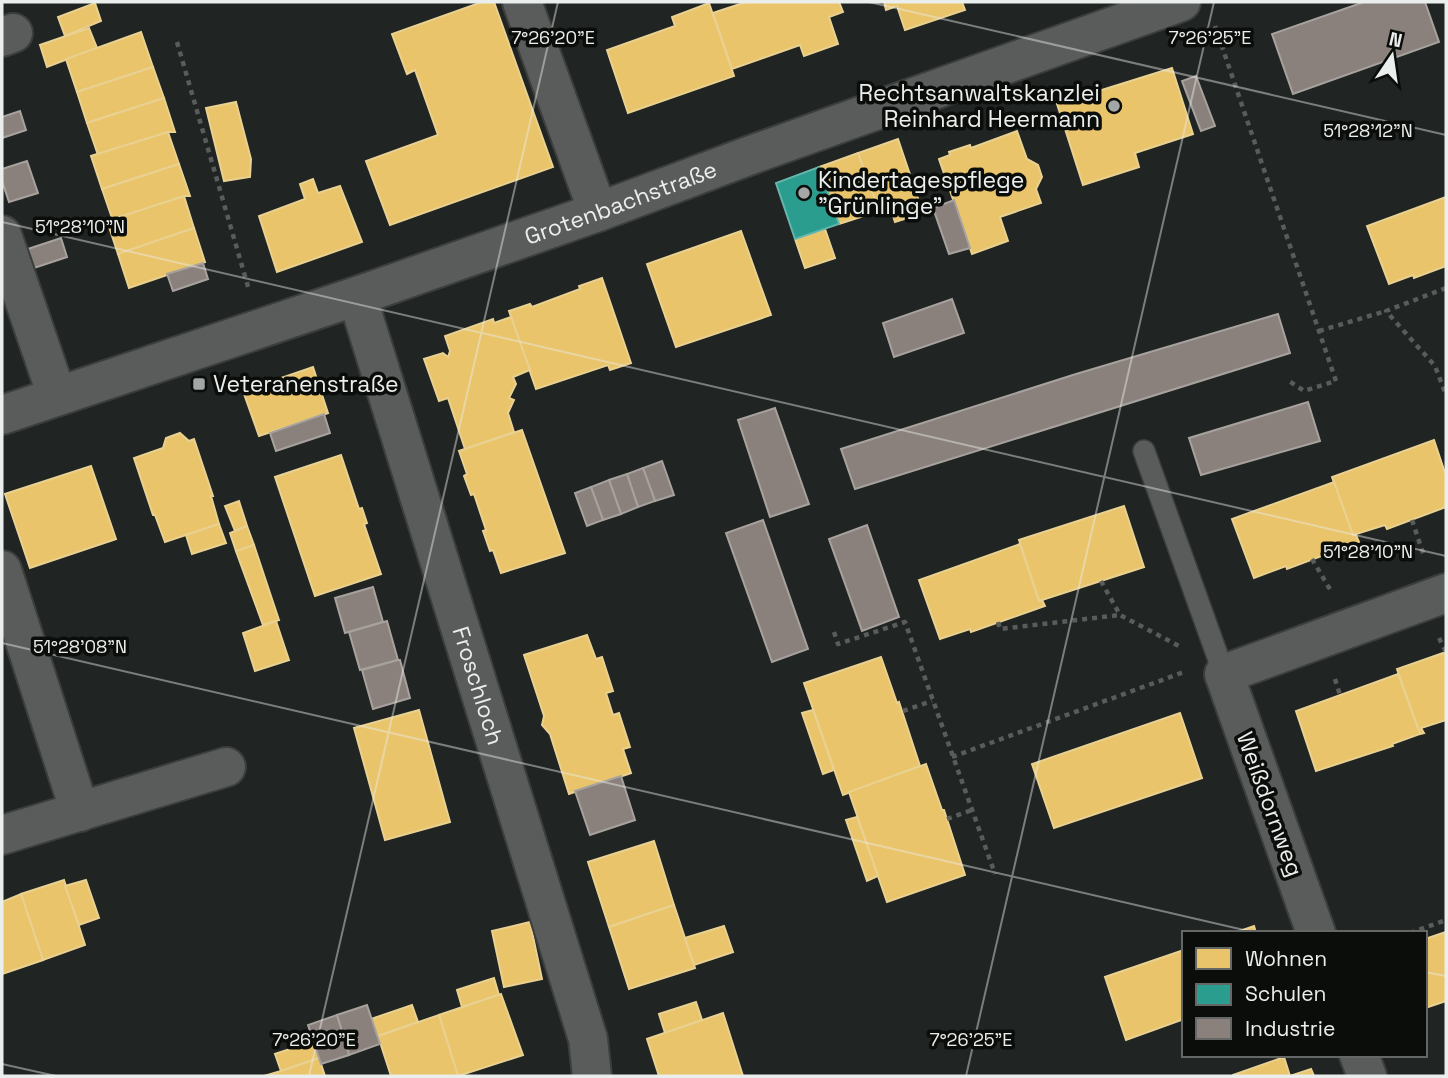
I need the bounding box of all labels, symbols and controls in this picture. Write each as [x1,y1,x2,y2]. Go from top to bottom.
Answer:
north arrow [1357,21,1427,91]
text: 7°26'20"E [511,26,595,49]
text: 7°26'25"E [1169,26,1251,49]
text: N [1387,26,1405,54]
place label: Rechtsanwaltskanzlei Reinhard Heermann [858,78,1100,134]
marker: Rechtsanwaltskanzlei Reinhard Heermann [1106,98,1122,114]
text: 51°28'12"N [1323,119,1413,142]
street label: Grotenbachstraße [520,154,721,252]
place label: Kindertagespflege "Grünlinge" [818,165,1024,221]
marker: Kindertagespflege "Grünlinge" [796,185,812,201]
text: 51°28'10"N [35,215,125,238]
place label: Veteranenstraße [213,369,399,399]
marker: Veteranenstraße [191,376,207,392]
text: 51°28'10"N [1323,540,1413,563]
street label: Froschloch [446,623,511,749]
text: 51°28'08"N [33,635,127,658]
street label: Weißdornweg [1230,728,1310,880]
legend [1182,931,1427,1057]
text: Wohnen [1245,945,1327,972]
text: Schulen [1245,980,1326,1007]
text: Industrie [1245,1015,1335,1042]
text: 7°26'20"E [272,1028,356,1051]
text: 7°26'25"E [930,1028,1012,1051]

